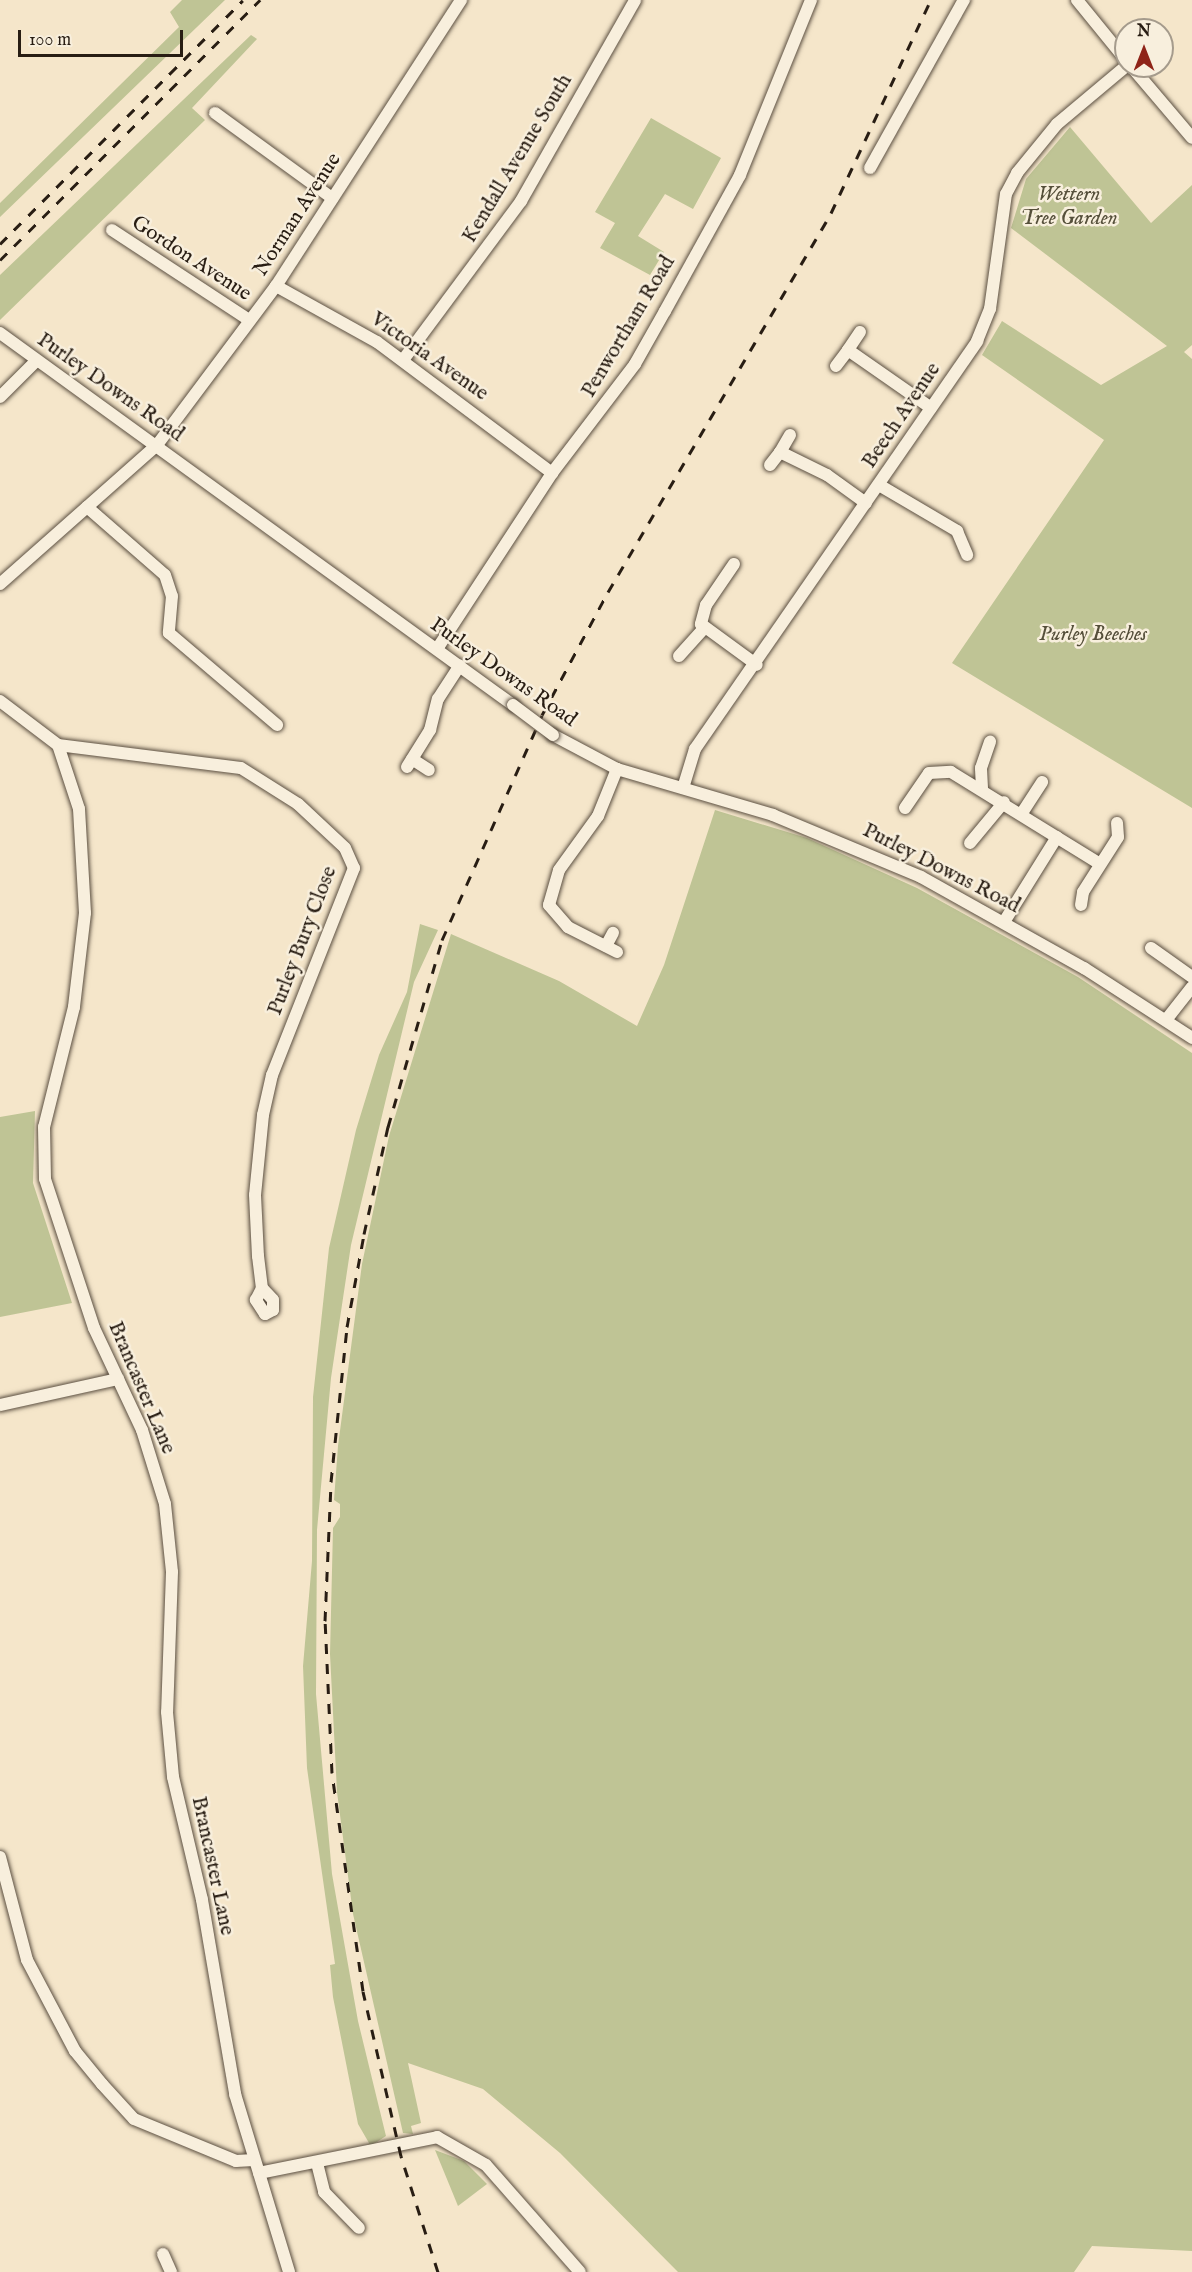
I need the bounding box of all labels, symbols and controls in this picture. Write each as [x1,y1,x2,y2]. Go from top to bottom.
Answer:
scale bar [21,18,186,56]
north arrow [1114,18,1174,78]
text: N [1137,22,1151,42]
text: 100 m [29,29,71,52]
street label: Kendall Avenue South [458,70,578,248]
street label: Norman Avenue [249,149,347,281]
park label: Wettern Tree Garden [1020,182,1118,232]
street label: Gordon Avenue [126,211,256,307]
street label: Penwortham Road [577,252,681,402]
street label: Victoria Avenue [365,307,493,407]
street label: Purley Downs Road [32,328,188,448]
street label: Beech Avenue [857,358,947,474]
street label: Purley Downs Road [425,613,581,733]
park label: Purley Beeches [1039,622,1147,648]
street label: Purley Downs Road [858,818,1024,920]
street label: Purley Bury Close [263,863,343,1019]
street label: Brancaster Lane [102,1318,180,1458]
street label: Brancaster Lane [185,1794,239,1938]

